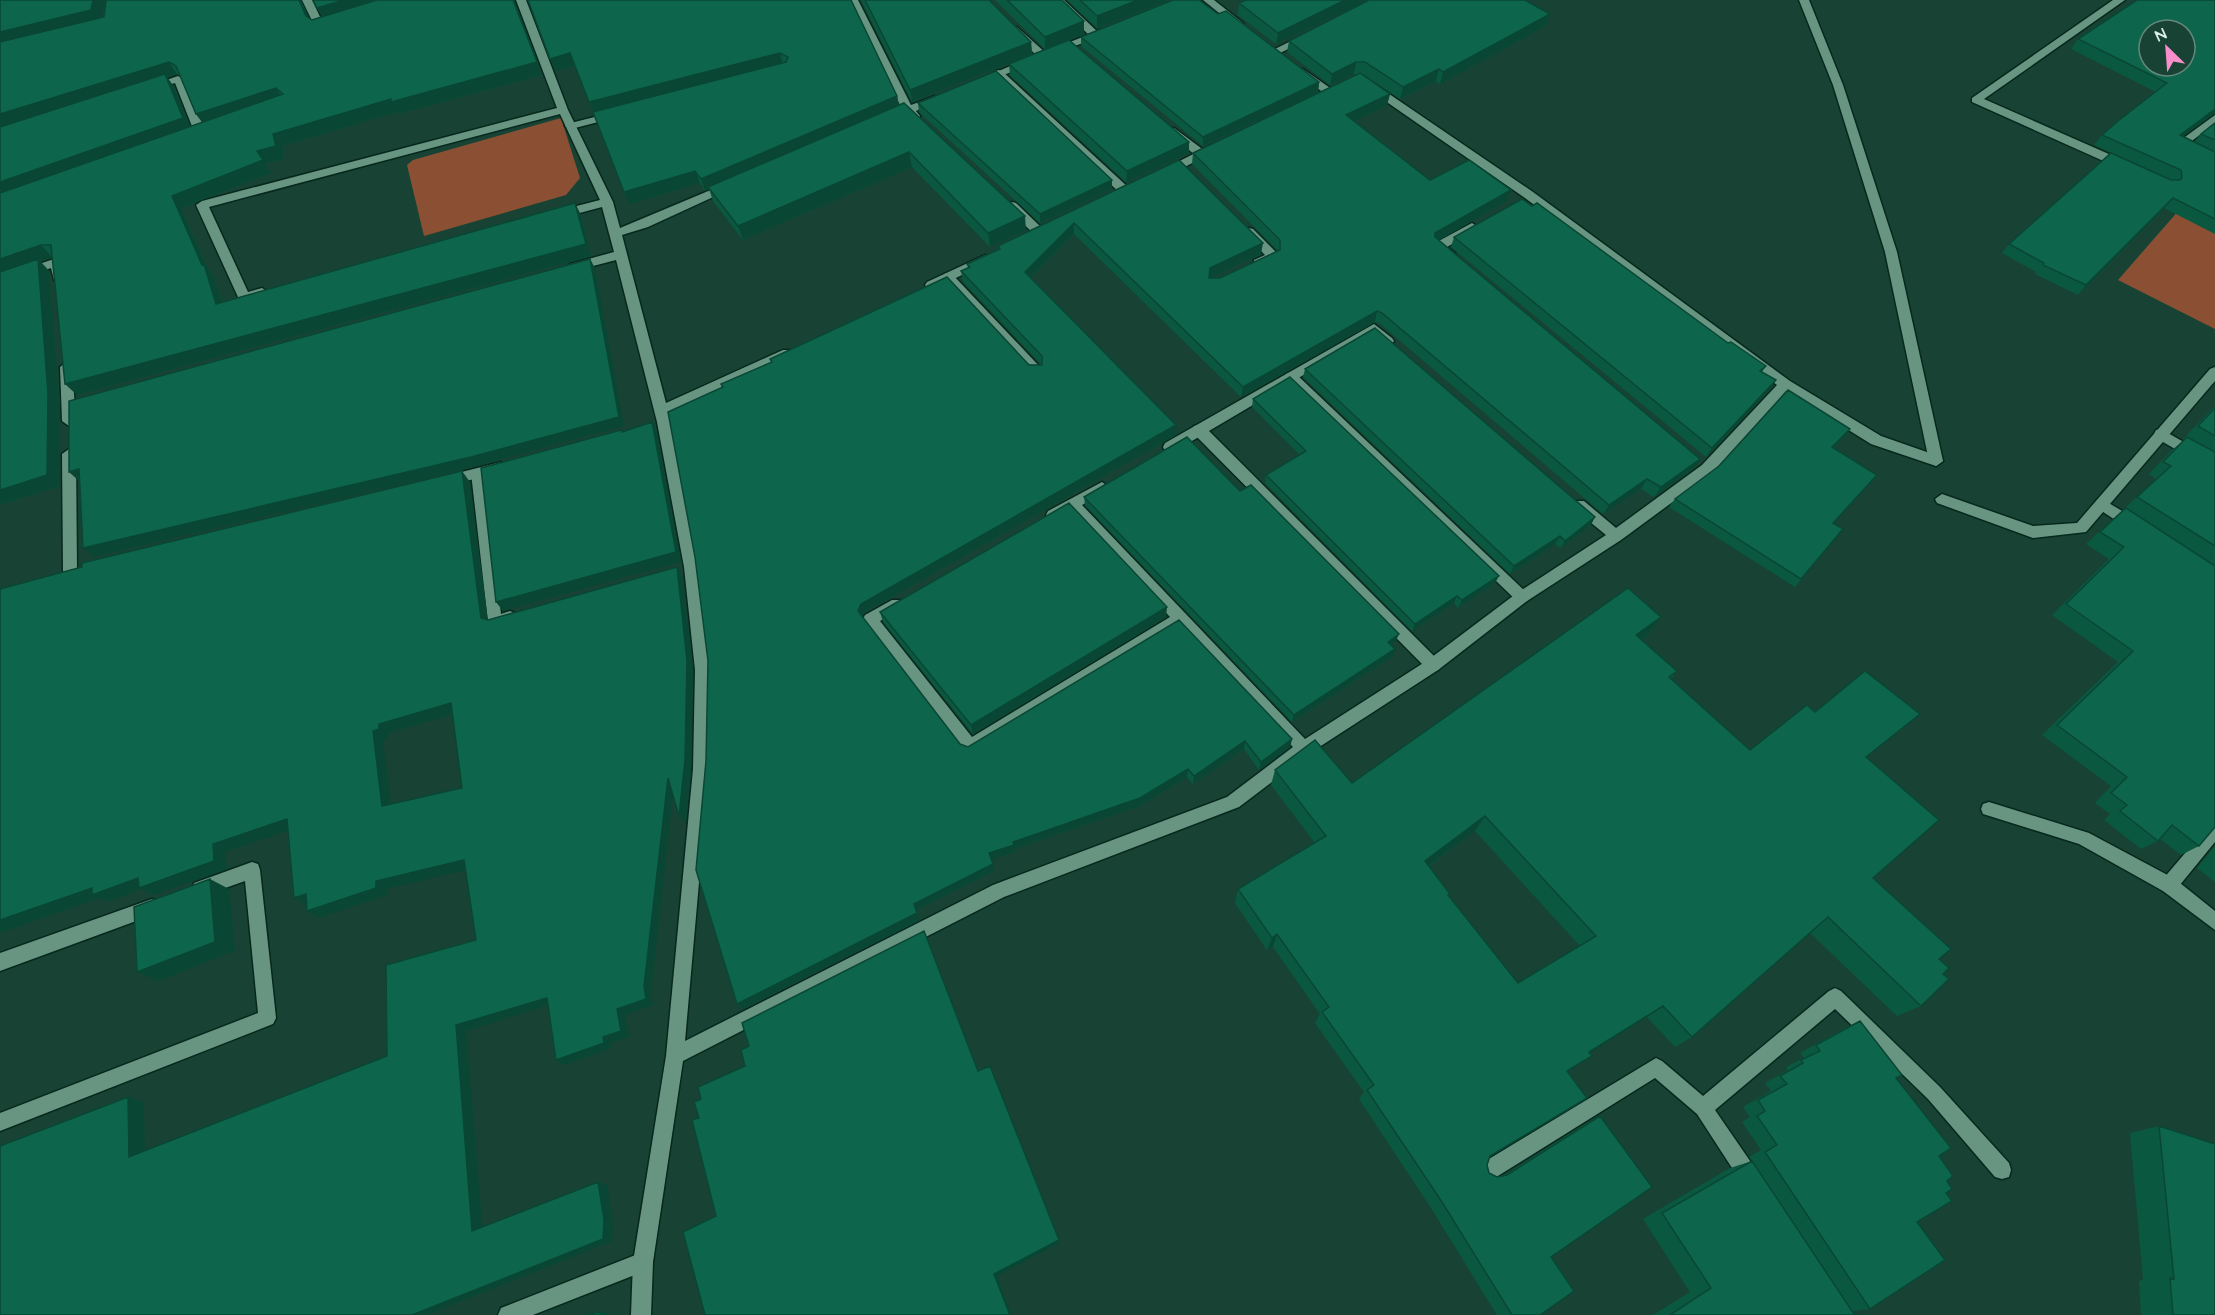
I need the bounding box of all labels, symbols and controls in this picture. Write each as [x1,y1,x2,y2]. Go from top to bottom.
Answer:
north arrow [2137,18,2197,78]
text: N [2151,23,2170,46]

